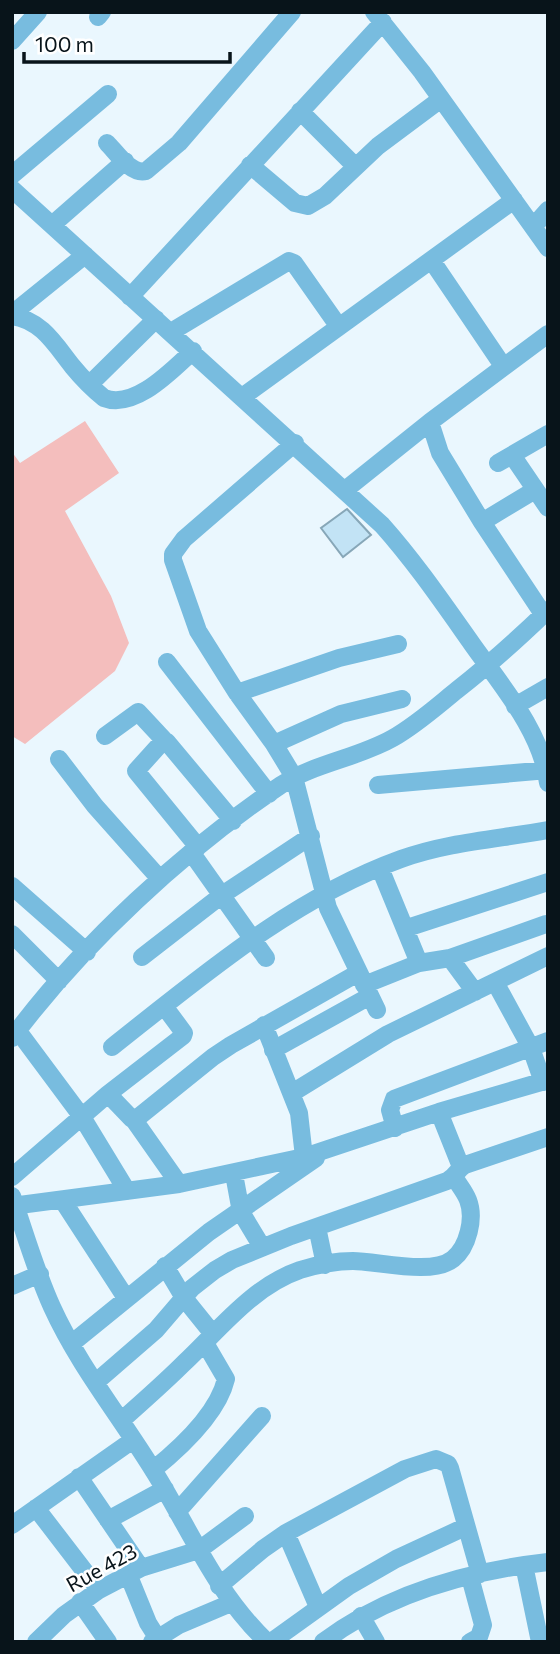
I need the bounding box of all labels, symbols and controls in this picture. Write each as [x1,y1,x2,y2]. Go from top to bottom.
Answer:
scale bar [24,21,231,65]
text: 100 m [35,31,94,56]
street label: Rue 423 [61,1537,141,1597]

